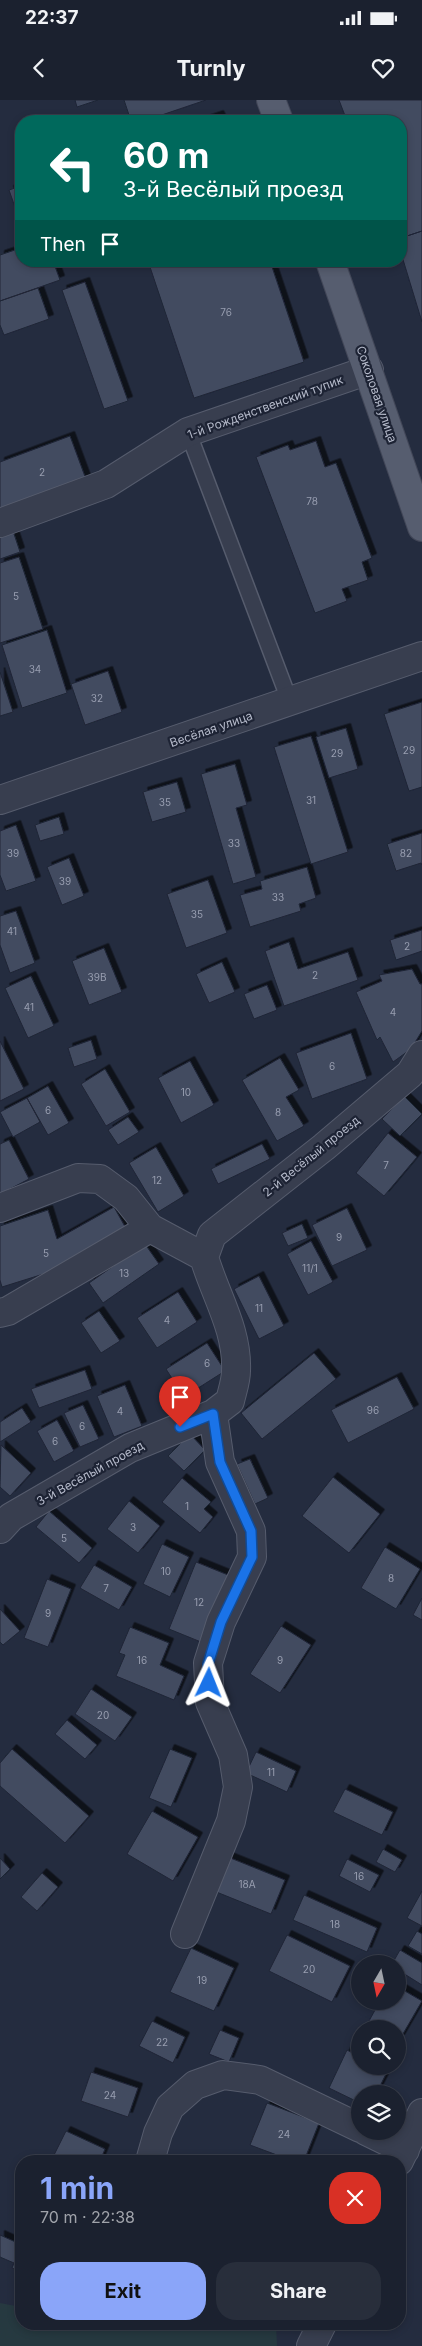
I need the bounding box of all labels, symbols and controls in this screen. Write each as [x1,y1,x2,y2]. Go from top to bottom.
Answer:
text: 22:37 [25,6,79,29]
icon: back [25,54,53,82]
icon: heart [369,54,397,82]
text: Turnly [176,55,246,81]
text: 60 m [123,134,210,176]
icon: left [40,135,105,200]
text: 3-й Весёлый проезд [123,176,344,202]
icon: arrive [96,230,124,258]
text: Then [40,233,86,256]
house number: 76 [220,306,232,318]
street label: Соколовая улица [353,344,401,444]
street label: 1-й Рожденственский тупик [185,372,345,442]
house number: 2 [39,466,45,478]
house number: 78 [306,495,318,507]
house number: 5 [13,590,19,602]
house number: 34 [29,663,41,675]
house number: 32 [91,692,103,704]
street label: Весёлая улица [168,708,254,750]
house number: 29 [403,744,415,756]
house number: 29 [331,747,343,759]
house number: 31 [306,794,316,806]
house number: 35 [159,796,171,808]
house number: 33 [228,837,240,849]
house number: 39 [7,847,19,859]
house number: 82 [400,847,412,859]
house number: 39 [59,875,71,887]
house number: 33 [272,891,284,903]
house number: 35 [191,908,203,920]
house number: 41 [7,925,17,937]
house number: 2 [404,940,410,952]
house number: 2 [312,969,318,981]
house number: 39В [88,971,106,983]
house number: 41 [24,1001,34,1013]
house number: 4 [390,1006,396,1018]
house number: 6 [329,1060,335,1072]
house number: 10 [181,1086,191,1098]
house number: 6 [45,1104,51,1116]
house number: 8 [275,1106,281,1118]
street label: 2-й Весёлый проезд [260,1112,363,1200]
house number: 7 [383,1159,389,1171]
house number: 12 [152,1174,162,1186]
house number: 9 [336,1231,342,1243]
house number: 5 [43,1247,49,1259]
house number: 11/1 [302,1262,318,1274]
house number: 13 [119,1267,129,1279]
house number: 11 [255,1302,263,1314]
house number: 4 [164,1314,170,1326]
house number: 6 [204,1357,210,1369]
pin [159,1376,201,1427]
icon: arrive [166,1383,194,1411]
house number: 96 [367,1404,379,1416]
house number: 4 [117,1405,123,1417]
house number: 6 [79,1420,85,1432]
house number: 6 [52,1435,58,1447]
street label: 3-й Весёлый проезд [34,1437,147,1509]
house number: 1 [185,1500,189,1512]
house number: 3 [130,1521,136,1533]
house number: 5 [61,1532,67,1544]
house number: 10 [161,1565,171,1577]
house number: 8 [388,1572,394,1584]
house number: 7 [103,1582,109,1594]
house number: 12 [194,1596,204,1608]
house number: 9 [45,1607,51,1619]
house number: 16 [137,1654,147,1666]
house number: 9 [277,1654,283,1666]
position arrow [182,1656,234,1708]
house number: 20 [97,1709,109,1721]
house number: 11 [267,1766,275,1778]
house number: 16 [354,1870,364,1882]
house number: 18А [238,1878,256,1890]
house number: 18 [330,1918,340,1930]
north arrow [351,1955,406,2010]
map controls [351,1955,406,2140]
house number: 20 [303,1963,315,1975]
house number: 19 [197,1974,207,1986]
button: search [351,2020,406,2075]
house number: 22 [156,2036,168,2048]
button: layers [351,2085,406,2140]
house number: 24 [104,2089,116,2101]
house number: 24 [278,2128,290,2140]
text: 1 min [40,2170,114,2206]
button: close [329,2172,381,2224]
text: 70 m · 22:38 [40,2207,135,2227]
button: Exit [40,2262,206,2320]
button: Share [216,2262,381,2320]

